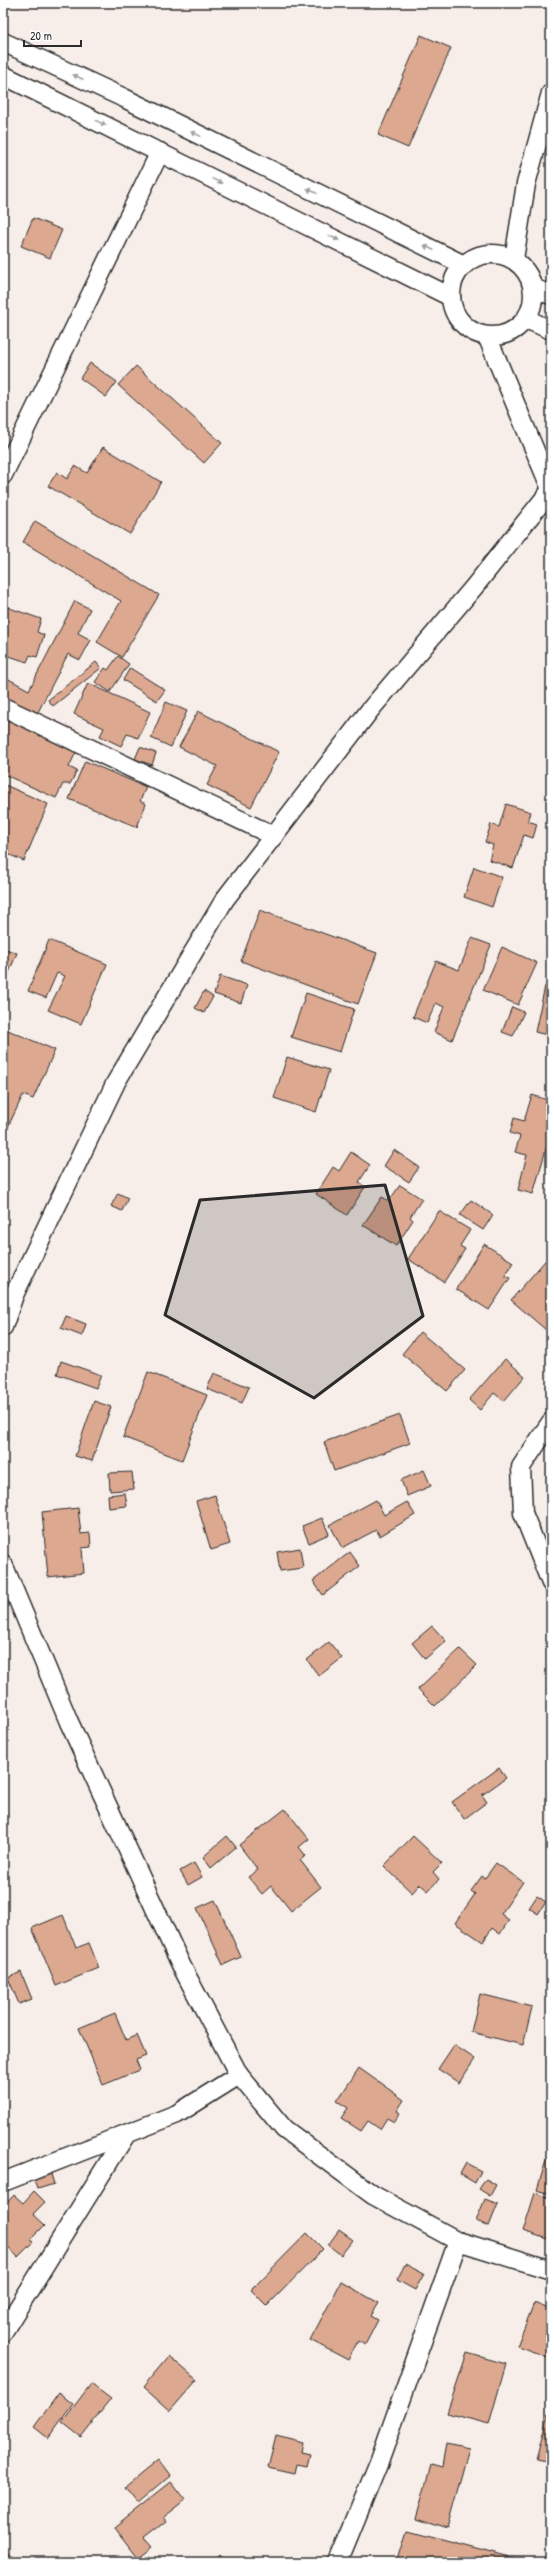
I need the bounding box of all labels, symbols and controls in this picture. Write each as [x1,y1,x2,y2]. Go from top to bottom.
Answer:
scale bar [24,22,81,48]
text: 20 m [30,27,52,44]
one-way arrow [73,74,84,80]
one-way arrow [95,120,107,126]
one-way arrow [190,130,201,137]
one-way arrow [212,178,223,184]
one-way arrow [306,188,318,194]
one-way arrow [328,235,340,242]
one-way arrow [423,245,435,251]

